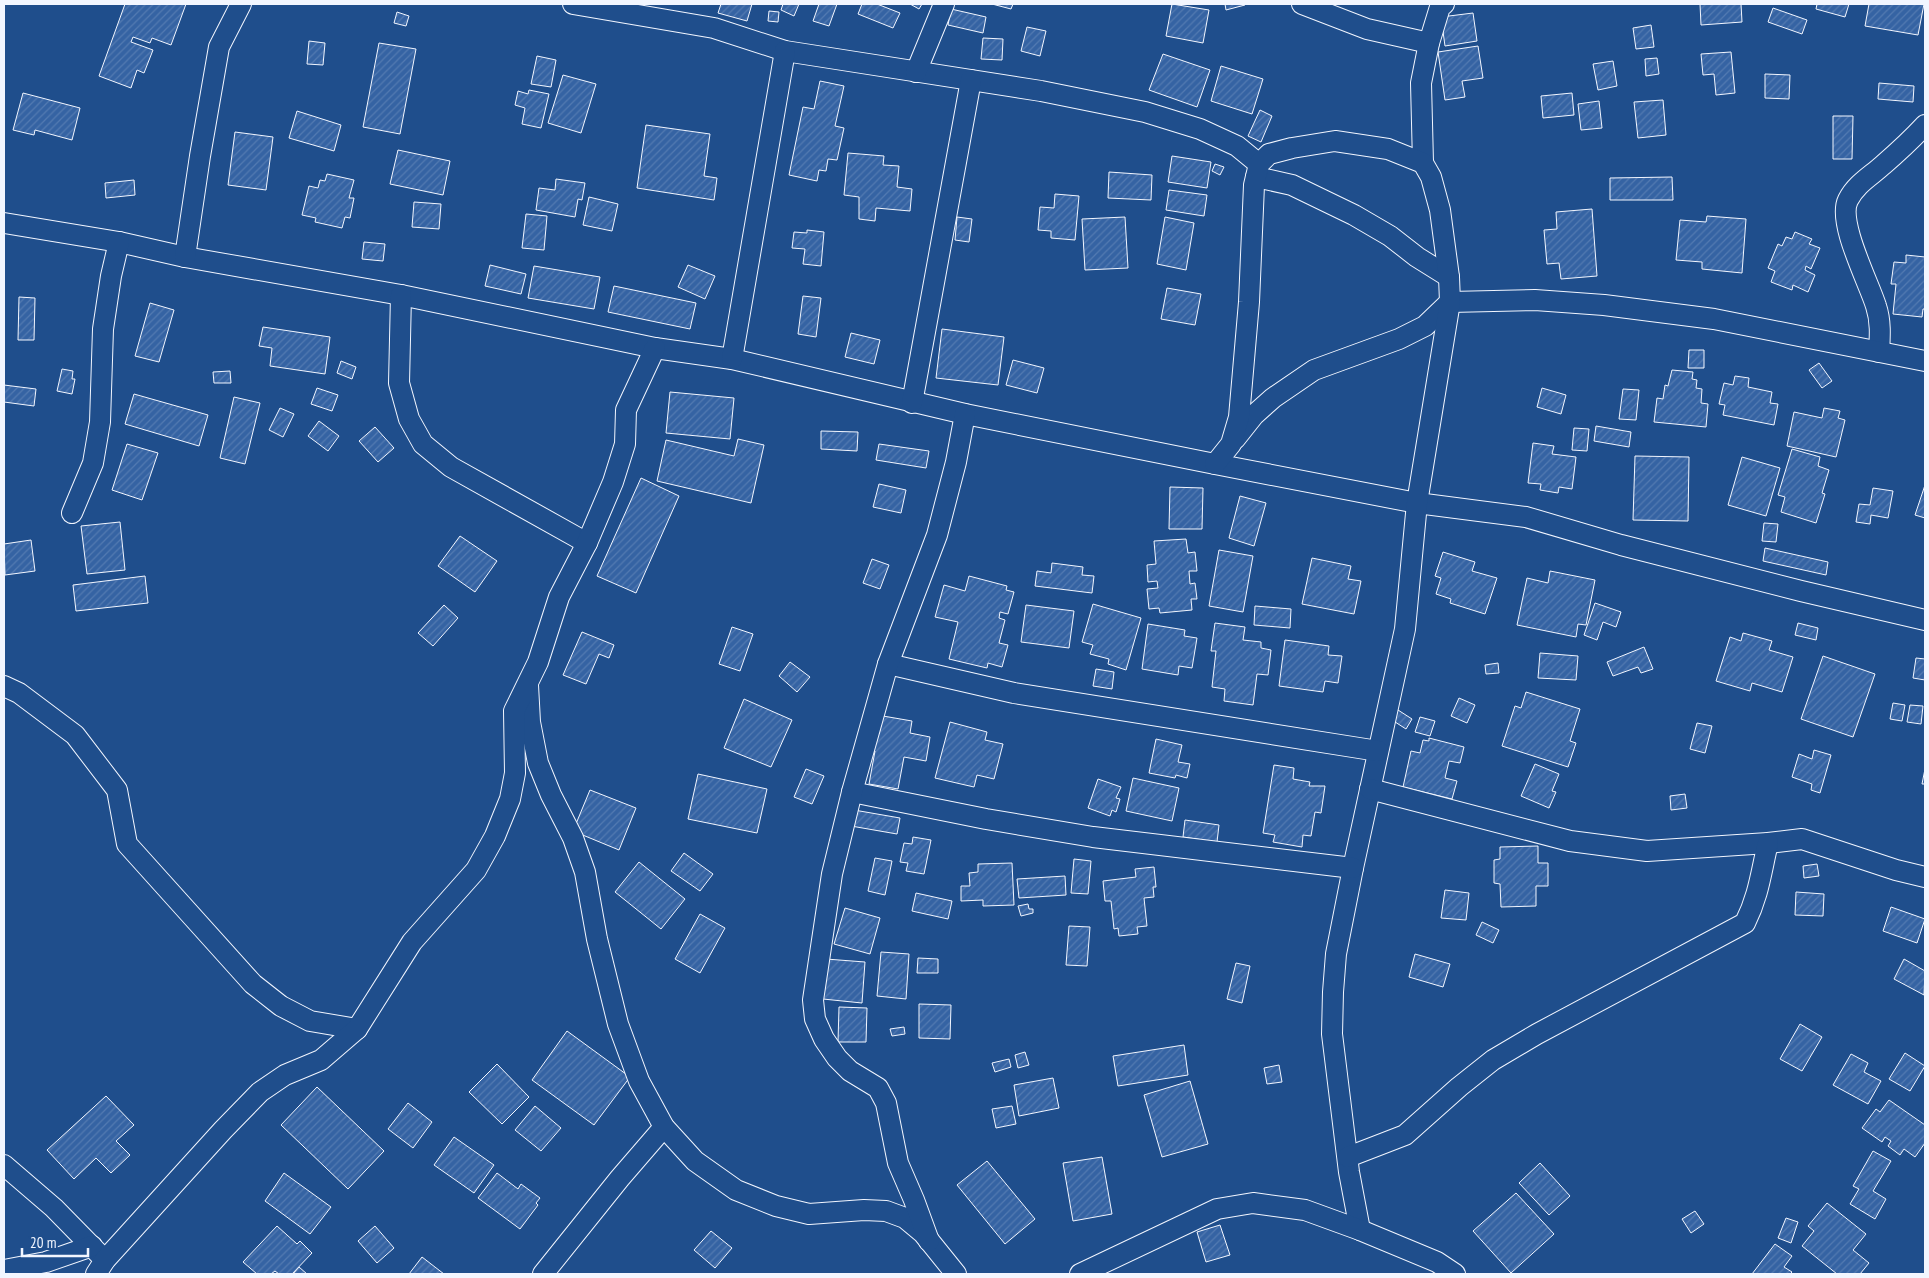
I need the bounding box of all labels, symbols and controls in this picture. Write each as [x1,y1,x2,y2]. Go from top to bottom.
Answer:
scale bar [22,1226,89,1258]
text: 20 m [30,1233,56,1252]

